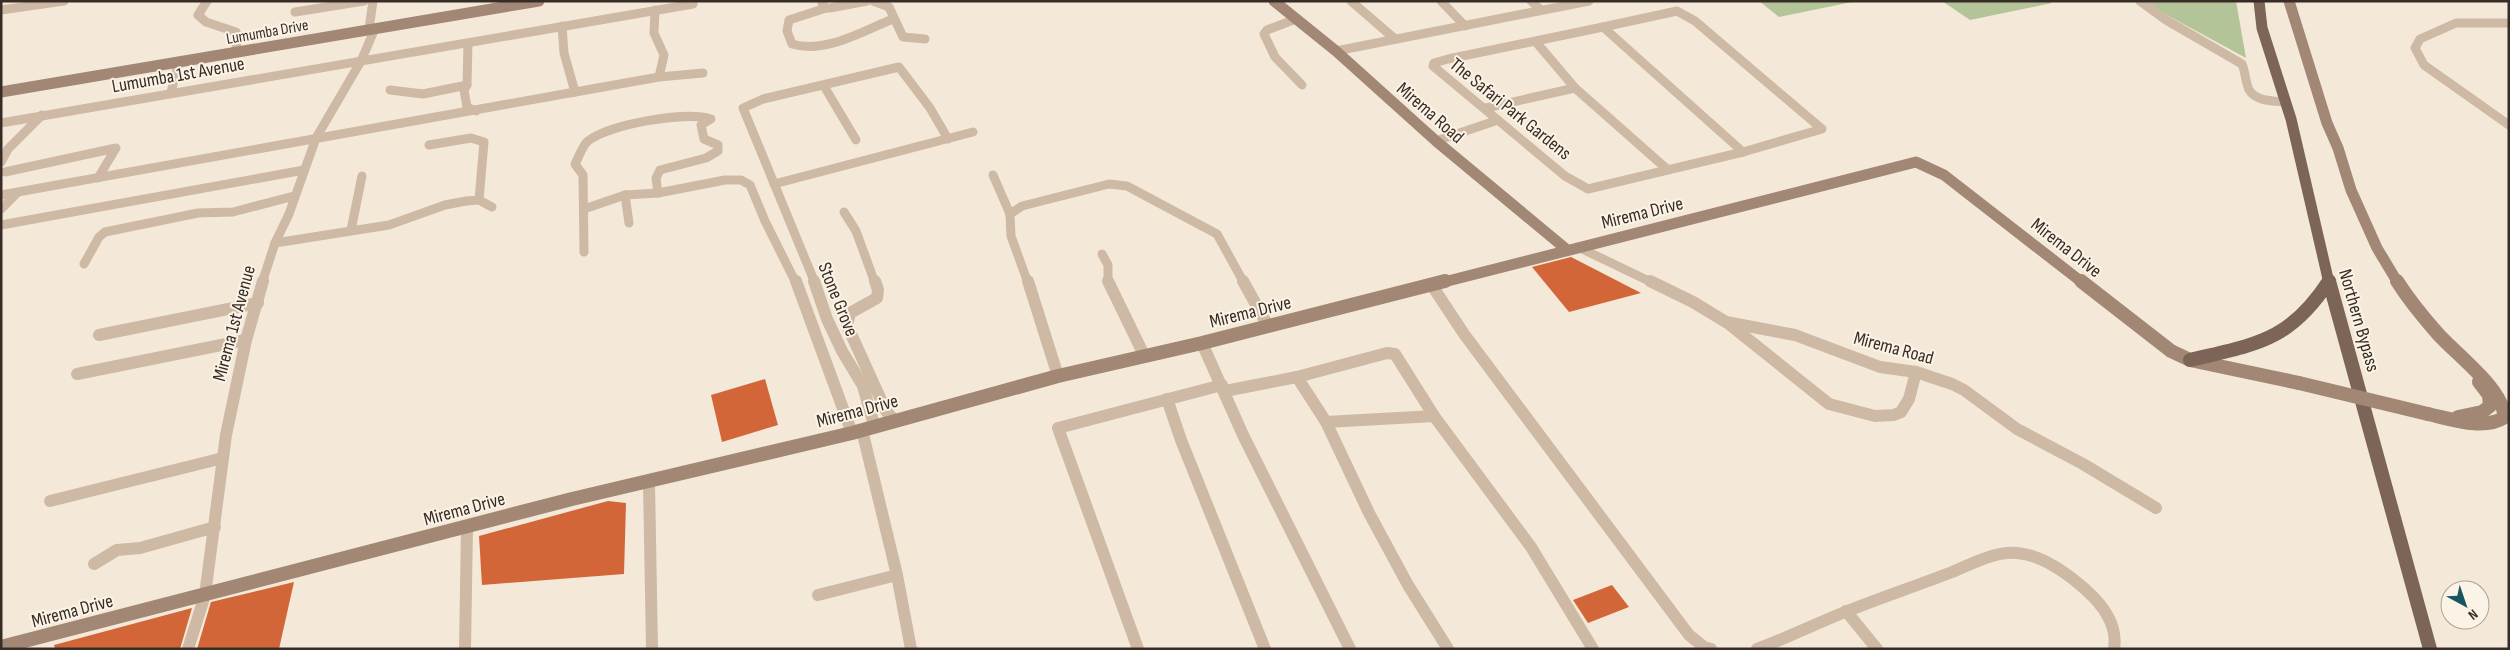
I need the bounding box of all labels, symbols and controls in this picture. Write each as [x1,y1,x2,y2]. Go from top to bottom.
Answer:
street label: Lumumba Drive [225,16,310,49]
street label: Lumumba 1st Avenue [110,52,246,98]
street label: The Safari Park Gardens [1445,53,1576,165]
street label: Mirema Road [1392,78,1468,149]
street label: Mirema Drive [1599,192,1686,235]
street label: Mirema Drive [2026,213,2106,283]
street label: Stone Grove [812,259,863,340]
street label: Mirema 1st Avenue [208,263,261,384]
street label: Northern Bypass [2333,266,2384,375]
street label: Mirema Drive [1207,291,1294,334]
street label: Mirema Road [1851,327,1936,370]
street label: Mirema Drive [814,390,901,433]
street label: Mirema Drive [421,488,508,531]
north arrow [2440,580,2490,630]
street label: Mirema Drive [29,590,116,633]
text: N [2465,606,2481,623]

